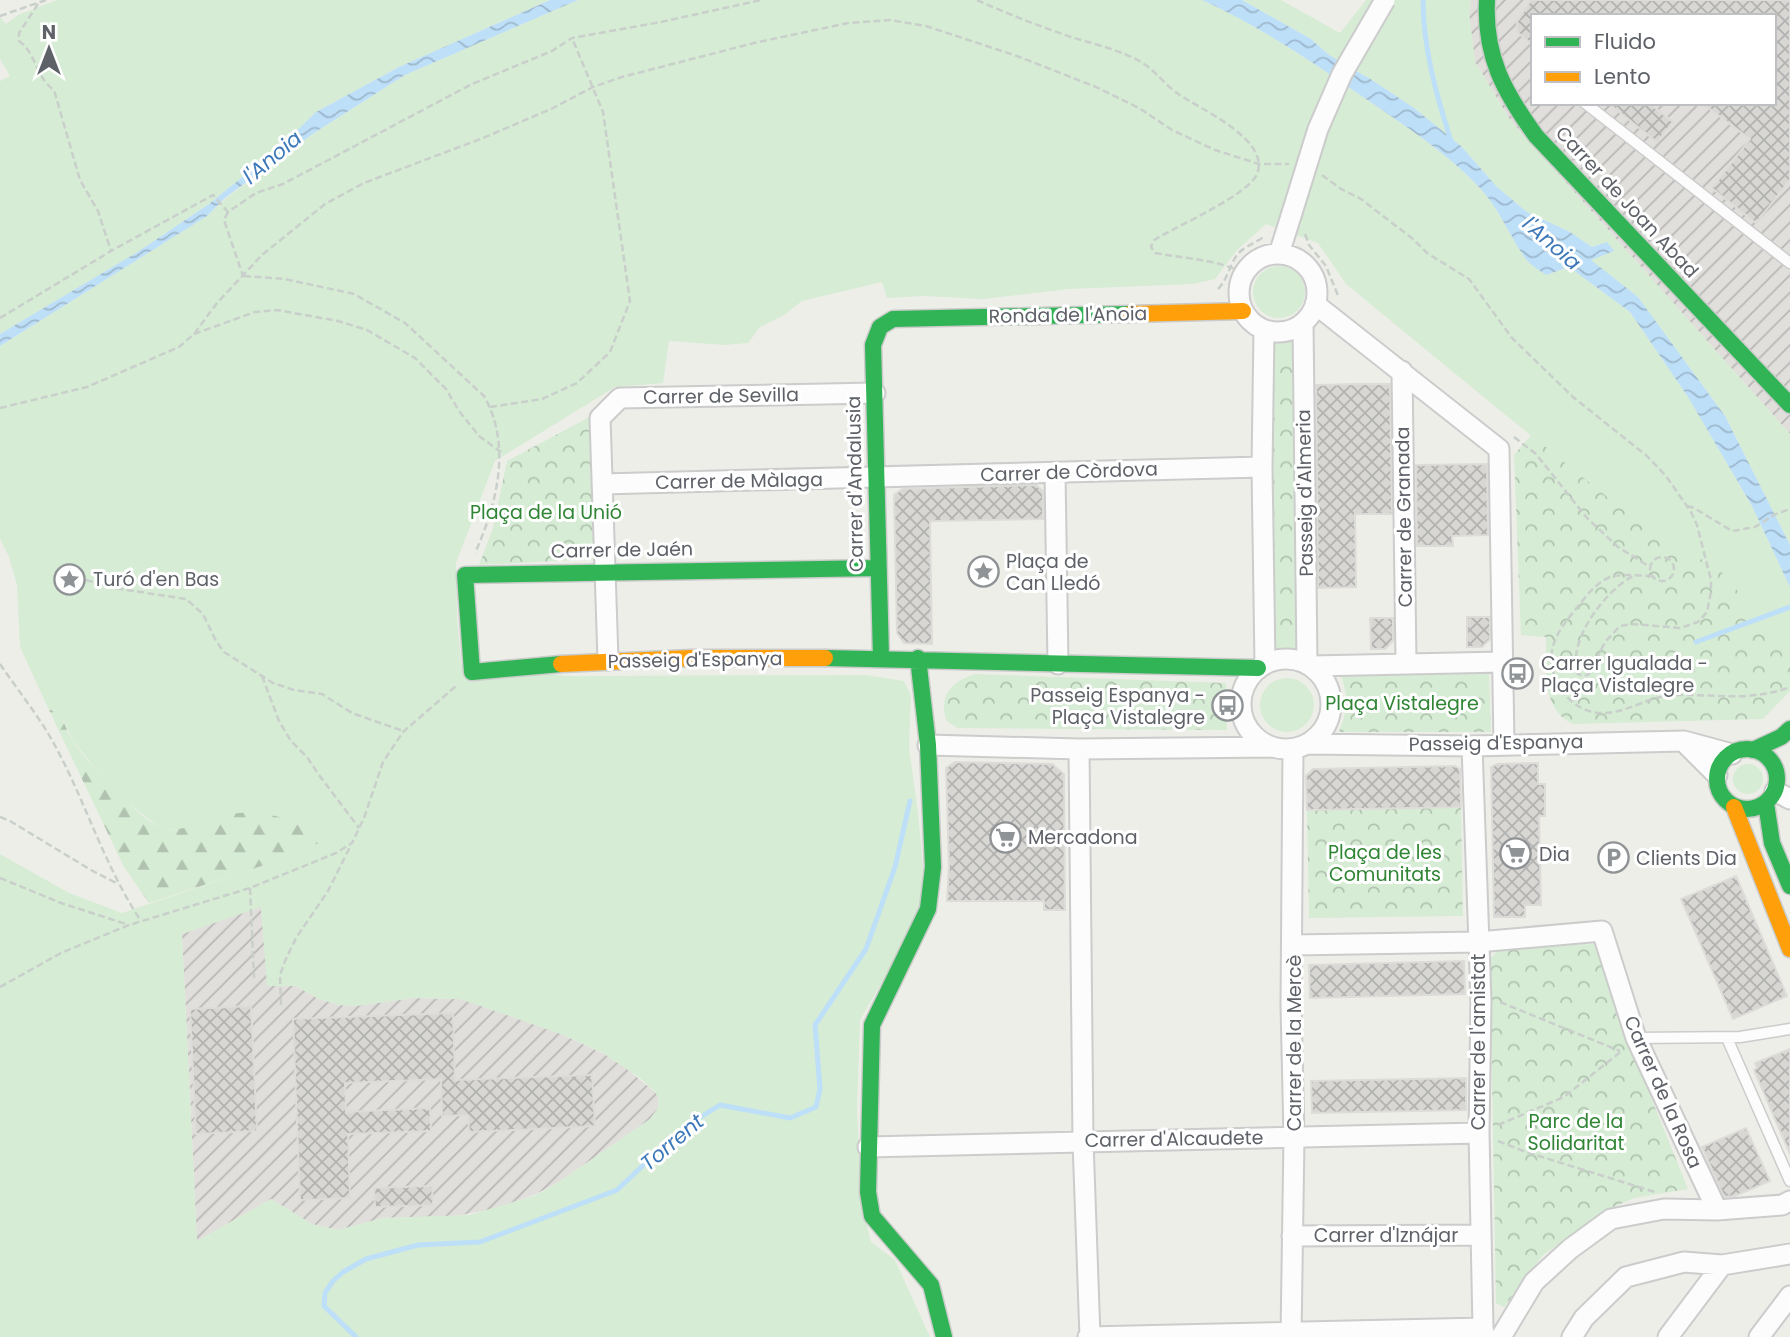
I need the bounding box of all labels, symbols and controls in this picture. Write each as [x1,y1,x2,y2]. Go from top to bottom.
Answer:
north arrow [14,14,84,84]
legend [1531,14,1776,105]
text: N [42,19,56,46]
text: Fluido [1594,27,1656,56]
text: Lento [1594,62,1651,91]
street label: Carrer de Joan Abad [1549,120,1705,284]
water label: l'Anoia [236,124,308,190]
water label: l'Anoia [1516,209,1588,277]
street label: Ronda de l'Anoia [988,300,1148,330]
street label: Carrer de Sevilla [643,381,799,411]
street label: Carrer d'Andalusia [840,396,870,572]
street label: Passeig d'Almeria [1290,409,1320,577]
street label: Carrer de Granada [1389,426,1419,608]
street label: Carrer de Còrdova [980,455,1158,489]
street label: Carrer de Màlaga [655,466,823,496]
park label: Plaça de la Unió [470,499,622,526]
street label: Carrer de Jaén [551,535,693,565]
place label: Plaça de Can Lledó [1006,548,1100,597]
place icon: Plaça de Can Lledó [966,555,1000,589]
place icon: Turó d'en Bas [53,562,87,596]
place label: Turó d'en Bas [93,566,219,593]
street label: Passeig d'Espanya [607,645,783,675]
place label: Carrer Igualada - Plaça Vistalegre [1541,650,1708,699]
bus stop icon: Carrer Igualada - Plaça Vistalegre [1501,657,1535,691]
place label: Passeig Espanya - Plaça Vistalegre [1030,682,1205,731]
bus stop icon: Passeig Espanya - Plaça Vistalegre [1211,689,1245,723]
park label: Plaça Vistalegre [1325,690,1479,717]
street label: Passeig d'Espanya [1408,728,1584,758]
supermarket icon: Mercadona [988,820,1022,854]
place label: Mercadona [1028,824,1138,851]
supermarket icon: Dia [1499,837,1533,871]
park label: Plaça de les Comunitats [1328,839,1442,888]
place label: Dia [1539,841,1570,868]
parking icon: Clients Dia [1596,841,1630,875]
place label: Clients Dia [1636,845,1737,872]
street label: Carrer de l'amistat [1465,954,1492,1130]
street label: Carrer de la Mercè [1281,955,1308,1131]
street label: Carrer de la Rosa [1617,1011,1709,1173]
water label: Torrent [634,1107,710,1177]
park label: Parc de la Solidaritat [1528,1108,1624,1157]
street label: Carrer d'Alcaudete [1084,1124,1264,1154]
street label: Carrer d'Iznájar [1314,1222,1458,1249]

